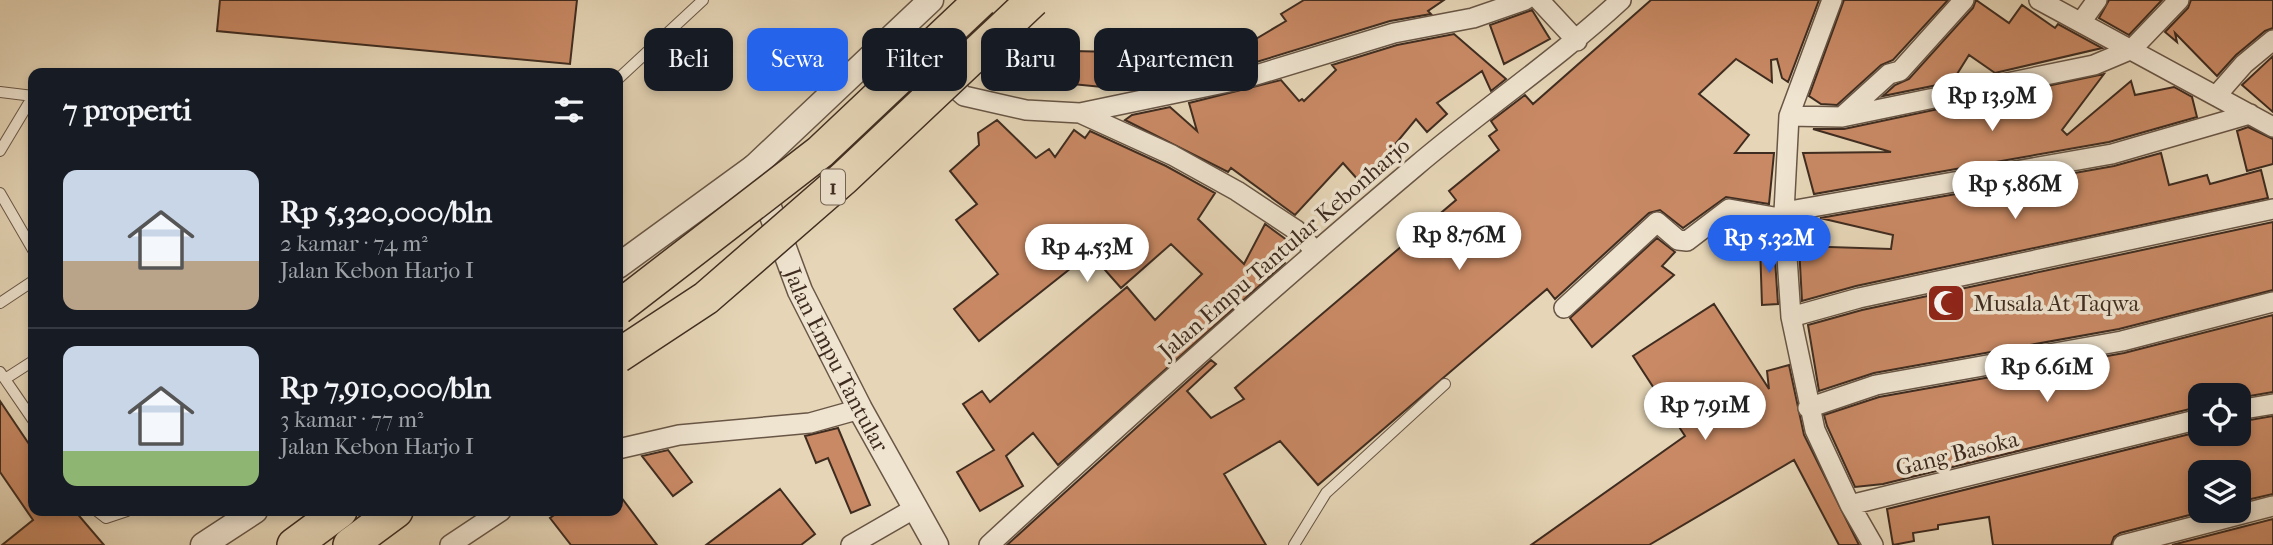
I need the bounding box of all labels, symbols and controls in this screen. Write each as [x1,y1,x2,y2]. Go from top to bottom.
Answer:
chip: Beli [644,28,733,91]
chip: Sewa [747,28,848,91]
chip: Filter [862,28,967,91]
chip: Baru [981,28,1080,91]
chip: Apartemen [1094,28,1258,91]
pin: Rp 13.9M [1920,74,2064,133]
text: Rp 13.9M [1948,82,2036,109]
icon: filters [550,91,588,129]
text: 7 properti [63,93,191,128]
street label: Jalan Empu Tantular Kebonharjo [1152,132,1415,366]
pin: Rp 5.86M [1943,162,2087,221]
road number: 1 [821,170,845,204]
text: Rp 5.86M [1968,170,2062,197]
text: Rp 5,320,000/bln [280,195,492,230]
icon: home [119,198,203,282]
pin: Rp 8.76M [1387,212,1531,272]
pin: Rp 5.32M [1697,216,1841,275]
text: Rp 8.76M [1412,221,1506,248]
pin: Rp 4.53M [1015,224,1159,284]
text: Rp 5.32M [1724,224,1814,251]
text: 2 kamar · 74 m² [280,230,428,257]
text: Rp 4.53M [1041,233,1133,260]
text: Jalan Kebon Harjo I [280,257,474,284]
street label: Jalan Empu Tantular [778,262,894,457]
mosque icon: Musala At Taqwa [1925,282,1967,324]
place label: Musala At Taqwa [1973,290,2140,317]
pin: Rp 6.61M [1975,344,2119,404]
text: Rp 6.61M [2001,353,2093,380]
text: Rp 7,910,000/bln [280,371,491,406]
icon: home [119,374,203,458]
pin: Rp 7.91M [1633,382,1777,442]
map controls [2188,383,2251,523]
button: locate [2188,383,2251,446]
text: Rp 7.91M [1660,391,1750,418]
text: 3 kamar · 77 m² [280,406,424,433]
street label: Gang Basoka [1893,425,2022,482]
text: Jalan Kebon Harjo I [280,433,474,460]
button: layers [2188,460,2251,523]

